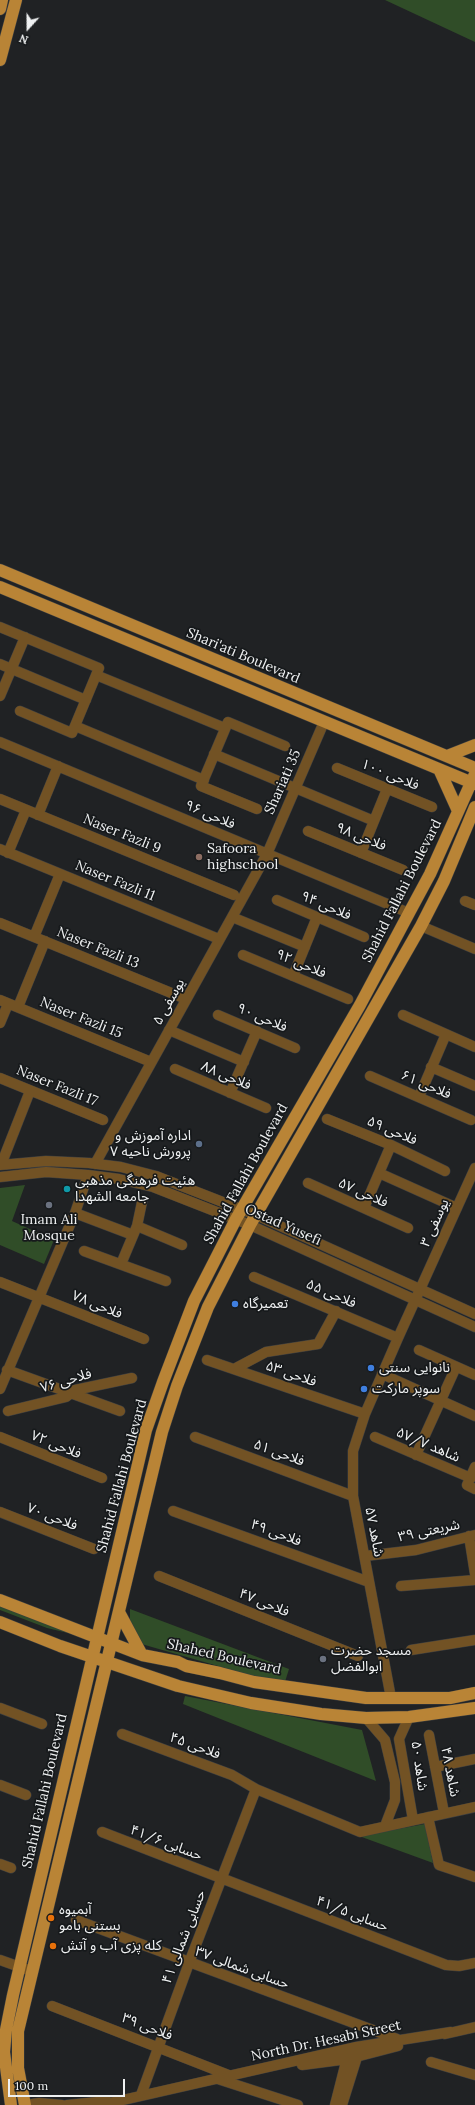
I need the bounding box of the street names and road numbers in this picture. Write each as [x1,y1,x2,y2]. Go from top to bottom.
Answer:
street label: Shari'ati Boulevard [184,625,302,687]
street label: Shariati 35 [261,747,305,817]
street label: فلاحی ۱۰۰ [359,756,421,794]
street label: فلاحی ۹۶ [182,797,238,833]
street label: Naser Fazli 9 [81,811,163,857]
street label: Shahid Fallahi Boulevard [359,817,445,965]
street label: فلاحی ۹۸ [333,819,389,855]
street label: Naser Fazli 11 [73,857,157,905]
street label: فلاحی ۹۴ [298,888,354,924]
street label: Naser Fazli 13 [54,924,142,972]
street label: فلاحی ۹۲ [273,946,329,982]
street label: یوسفی ۵ [149,976,189,1028]
street label: Naser Fazli 15 [37,994,125,1042]
street label: فلاحی ۹۰ [234,1000,290,1036]
street label: فلاحی ۸۸ [198,1058,254,1094]
street label: Naser Fazli 17 [14,1062,100,1110]
street label: فلاحی ۶۱ [398,1067,454,1103]
street label: Shahid Fallahi Boulevard [200,1101,292,1247]
street label: فلاحی ۵۹ [364,1113,420,1149]
street label: فلاحی ۵۷ [335,1175,391,1211]
street label: یوسفی ۳ [417,1196,453,1250]
street label: Ostad Yusefi [242,1201,324,1249]
street label: فلاحی ۵۵ [303,1276,359,1312]
street label: فلاحی ۷۸ [69,1287,125,1323]
street label: فلاحی ۵۳ [263,1357,319,1391]
street label: فلاحی ۷۶ [38,1365,94,1397]
street label: Shahid Fallahi Boulevard [93,1397,151,1555]
street label: شاهد ۵۷/۷ [393,1424,463,1466]
street label: فلاحی ۷۲ [28,1427,84,1463]
street label: فلاحی ۵۱ [251,1436,307,1470]
street label: فلاحی ۷۰ [24,1500,80,1534]
street label: شاهد ۵۷ [361,1506,387,1558]
street label: فلاحی ۴۹ [248,1516,304,1550]
street label: شریعتی ۳۹ [397,1516,461,1546]
street label: فلاحی ۴۷ [236,1585,292,1621]
street label: Shahed Boulevard [165,1636,283,1678]
street label: Shahid Fallahi Boulevard [19,1712,71,1870]
street label: فلاحی ۴۵ [167,1729,223,1763]
street label: شاهد ۵۰ [407,1740,431,1792]
street label: شاهد ۴۸ [437,1746,463,1798]
street label: حسابی ۴۱/۶ [128,1822,204,1864]
street label: حسابی شمالی ۴۱ [158,1888,210,1986]
street label: حسابی ۴۱/۵ [314,1893,390,1935]
street label: حسابی شمالی ۳۷ [193,1943,291,1993]
street label: فلاحی ۳۹ [119,2010,175,2044]
street label: North Dr. Hesabi Street [250,2017,402,2065]

